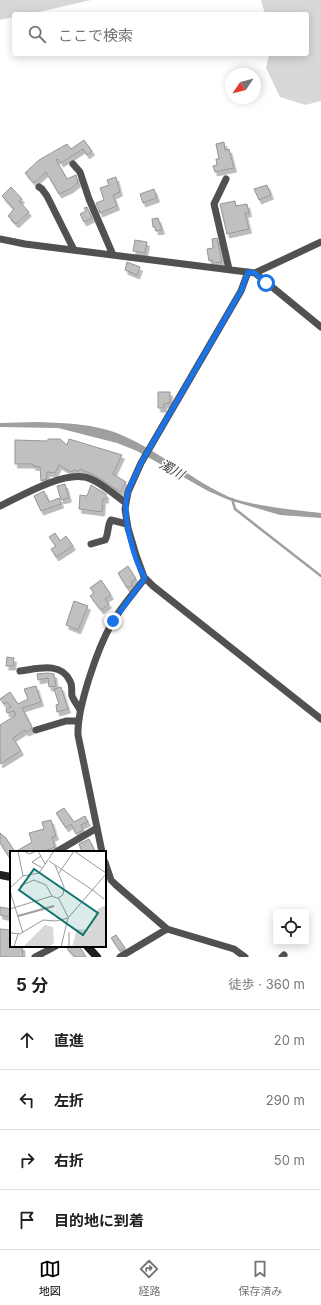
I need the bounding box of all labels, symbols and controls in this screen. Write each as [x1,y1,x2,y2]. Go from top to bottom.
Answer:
search box [12,12,309,56]
icon: search [26,23,48,45]
text: ここで検索 [58,26,133,45]
north arrow [225,68,261,104]
route start [257,274,275,292]
water label: 濁川 [157,456,189,483]
route end [104,612,122,630]
inset map [10,851,106,947]
map controls [273,909,309,945]
button: locate [273,909,309,945]
text: 5 分 [16,975,48,995]
text: 徒歩 · 360 m [229,976,305,992]
icon: ahead [16,1029,38,1051]
text: 直進 [54,1031,84,1050]
text: 20 m [274,1032,305,1048]
icon: left [16,1089,38,1111]
text: 左折 [54,1091,84,1110]
text: 290 m [266,1092,305,1108]
icon: right [16,1149,38,1171]
text: 右折 [54,1151,84,1170]
text: 50 m [274,1152,305,1168]
icon: arrive [16,1209,38,1231]
text: 目的地に到着 [54,1211,144,1230]
tab: 地図 [39,1258,61,1298]
tab: 経路 [138,1258,160,1298]
tab: 保存済み [238,1258,282,1298]

